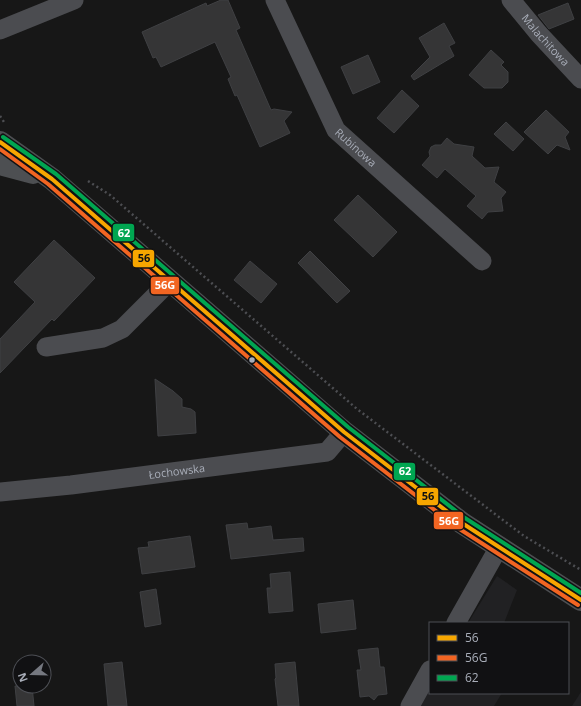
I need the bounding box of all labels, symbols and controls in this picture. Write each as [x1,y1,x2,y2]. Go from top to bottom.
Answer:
street label: Malachitowa [519,11,573,69]
street label: Rubinowa [332,125,380,170]
line badge: 62 [112,223,135,242]
text: 62 [118,225,130,240]
line badge: 56 [132,249,155,268]
text: 56 [138,250,150,265]
line badge: 56G [150,276,180,295]
text: 56G [155,277,175,292]
unlabelled marker [247,355,257,365]
street label: Łochowska [148,460,206,482]
line badge: 62 [393,462,416,481]
text: 62 [399,463,411,478]
line badge: 56 [416,487,439,506]
text: 56 [422,488,434,503]
line badge: 56G [433,511,464,530]
text: 56G [439,513,459,528]
legend [429,622,569,694]
text: 56 [465,629,479,646]
text: 56G [465,649,487,666]
north arrow [12,654,52,694]
text: 62 [465,669,479,686]
text: N [14,671,31,684]

